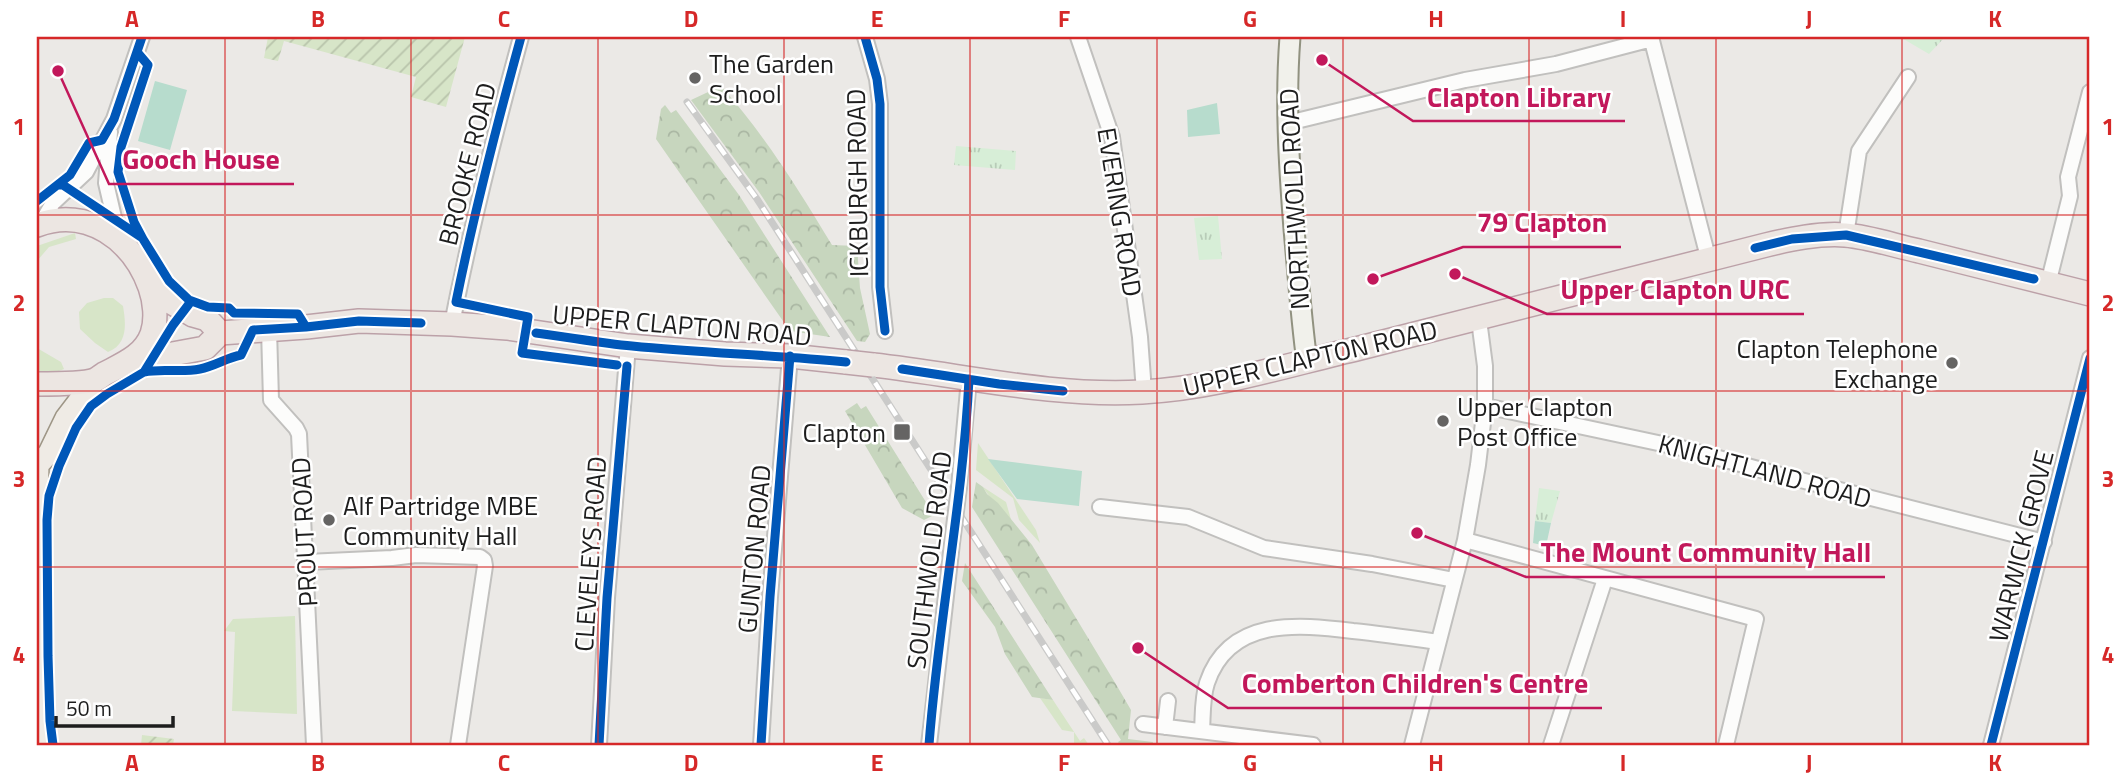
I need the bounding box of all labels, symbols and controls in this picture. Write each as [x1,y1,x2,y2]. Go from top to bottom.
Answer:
text: A [125,1,139,36]
text: B [311,1,325,36]
text: C [498,1,510,36]
text: D [684,1,698,36]
text: E [871,1,883,36]
text: F [1058,1,1070,36]
text: G [1243,1,1257,36]
text: H [1428,1,1444,36]
text: I [1620,1,1626,36]
text: J [1806,1,1812,36]
text: K [1988,1,2002,36]
place label: The Garden School [709,44,834,113]
marker: The Garden School [687,70,703,86]
callout: Clapton Library [1413,72,1625,121]
text: Clapton Library [1427,75,1611,118]
street label: BROOKE ROAD [428,79,506,249]
street label: NORTHWOLD ROAD [1269,87,1319,311]
street label: ICKBURGH ROAD [836,88,878,278]
text: 1 [13,109,25,144]
text: 1 [2102,109,2114,144]
street label: EVERING ROAD [1087,125,1153,299]
callout: Gooch House [109,135,294,184]
text: Gooch House [122,137,280,180]
callout: 79 Clapton [1463,198,1621,247]
text: 79 Clapton [1477,200,1607,243]
callout: Upper Clapton URC [1547,265,1804,314]
text: Upper Clapton URC [1560,267,1790,310]
text: 2 [13,285,25,320]
text: 2 [2102,285,2114,320]
street label: UPPER CLAPTON ROAD [551,294,813,356]
street label: UPPER CLAPTON ROAD [1179,310,1441,406]
place label: Clapton Telephone Exchange [1737,329,1938,398]
marker: Clapton Telephone Exchange [1944,355,1960,371]
place label: Upper Clapton Post Office [1457,387,1613,456]
place label: Clapton [802,413,886,452]
marker: Upper Clapton Post Office [1435,413,1451,429]
marker: Clapton [892,422,912,442]
street label: KNIGHTLAND ROAD [1654,424,1876,518]
street label: WARWICK GROVE [1978,446,2064,646]
street label: SOUTHWOLD ROAD [896,449,962,671]
street label: CLEVELEYS ROAD [564,455,616,653]
street label: PROUT ROAD [281,456,327,608]
text: 3 [13,461,25,496]
text: 3 [2102,461,2114,496]
street label: GUNTON ROAD [727,463,781,635]
place label: Alf Partridge MBE Community Hall [343,486,538,555]
marker: Alf Partridge MBE Community Hall [321,512,337,528]
callout: The Mount Community Hall [1526,528,1885,577]
text: The Mount Community Hall [1541,530,1871,573]
text: 4 [13,637,25,672]
text: 4 [2102,637,2114,672]
callout: Comberton Children's Centre [1228,659,1602,708]
text: Comberton Children's Centre [1242,661,1588,704]
scale bar [56,684,173,728]
text: 50 m [66,692,112,724]
text: A [125,745,139,780]
text: B [311,745,325,780]
text: C [498,745,510,780]
text: D [684,745,698,780]
text: E [871,745,883,780]
text: F [1058,745,1070,780]
text: G [1243,745,1257,780]
text: H [1428,745,1444,780]
text: I [1620,745,1626,780]
text: J [1806,745,1812,780]
text: K [1988,745,2002,780]

